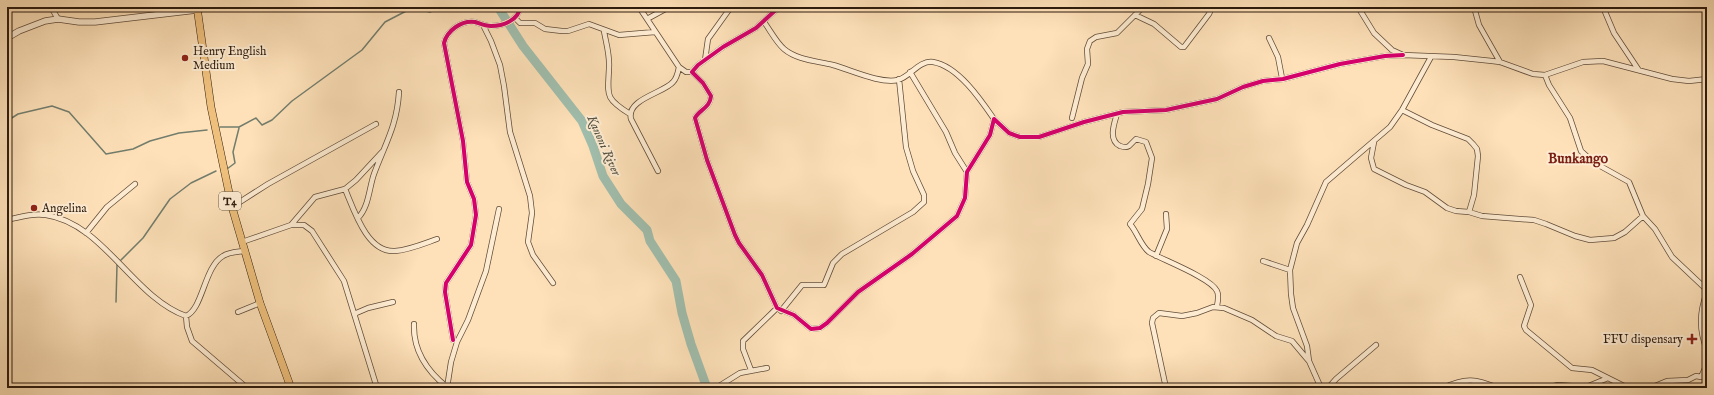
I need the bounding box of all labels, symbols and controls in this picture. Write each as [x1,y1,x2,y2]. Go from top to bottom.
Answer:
place label: Henry English Medium [193,44,267,73]
marker: Henry English Medium [180,53,190,63]
water label: Kanoni River [582,112,625,179]
district label: Bunkango [1548,150,1608,168]
road number: T4 [219,192,241,210]
place label: Angelina [41,201,87,216]
marker: Angelina [29,203,39,213]
place label: FFU dispensary [1603,332,1683,348]
marker: FFU dispensary [1686,333,1698,345]

